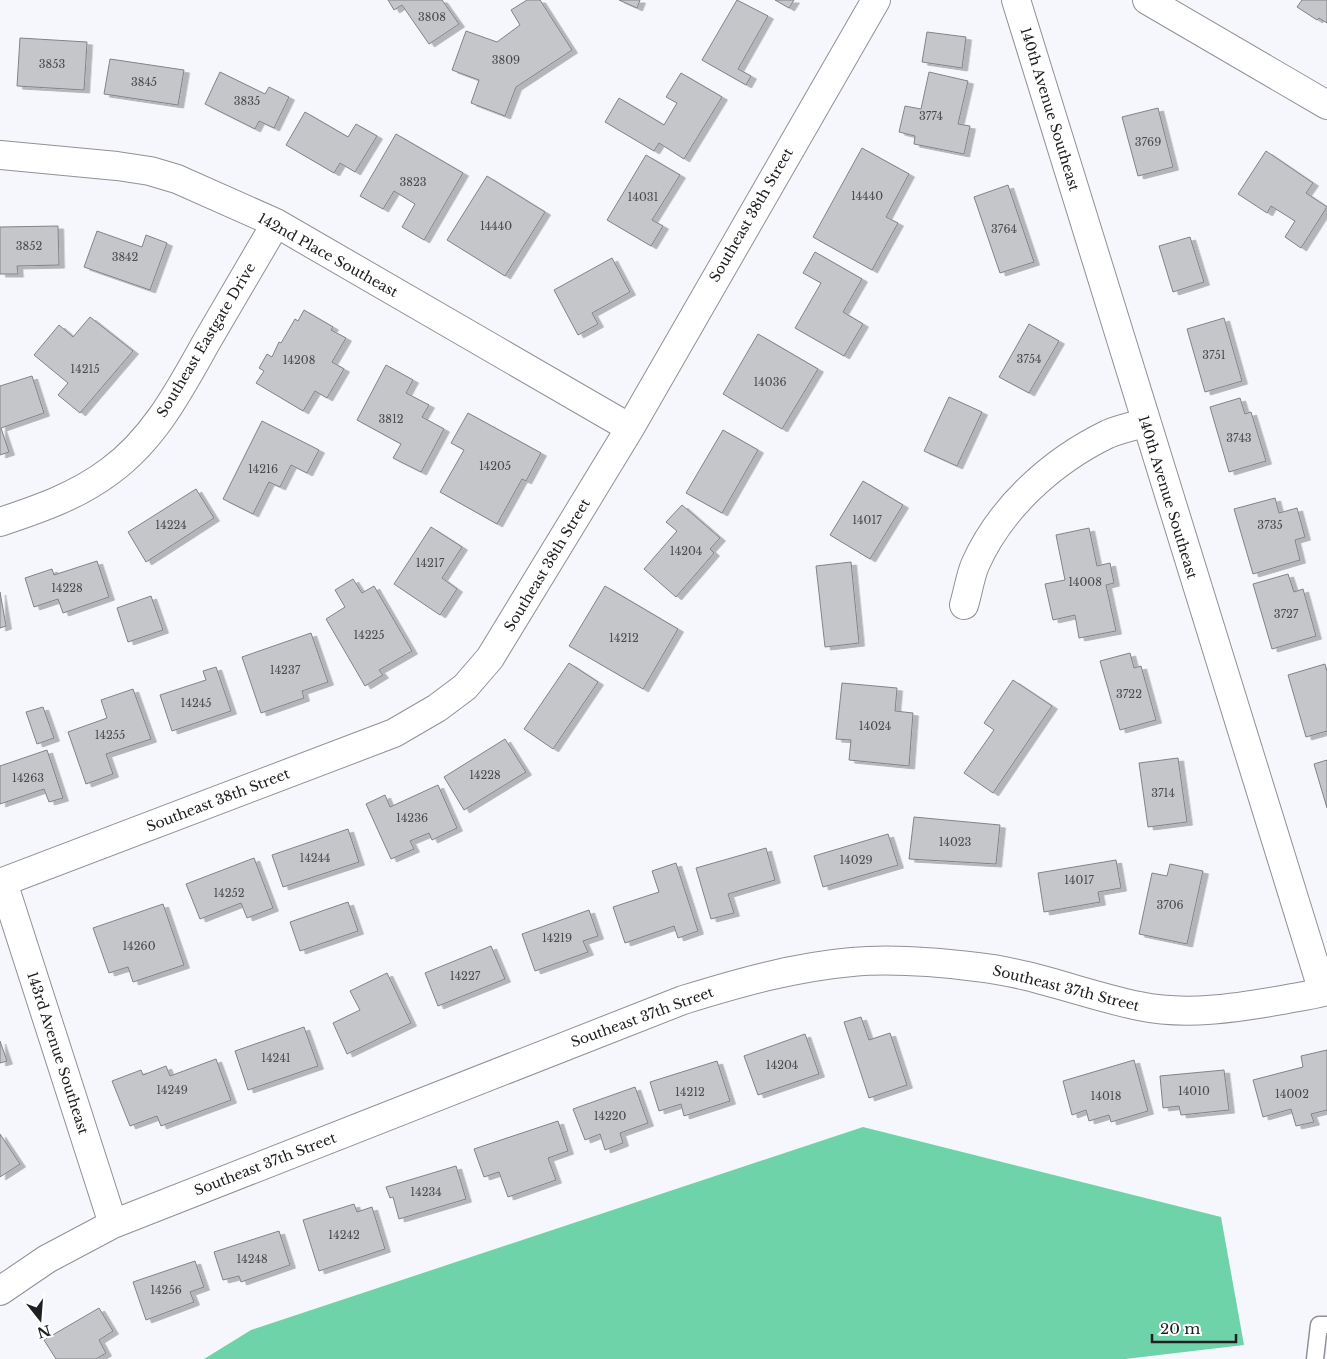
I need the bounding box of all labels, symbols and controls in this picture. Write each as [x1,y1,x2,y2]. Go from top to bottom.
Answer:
house number: 3808 [418,10,446,24]
street label: 140th Avenue Southeast [1017,25,1084,194]
house number: 3809 [492,53,520,67]
house number: 3853 [39,57,65,71]
house number: 3845 [131,75,157,89]
house number: 3835 [234,94,260,108]
house number: 3774 [919,109,943,123]
house number: 3769 [1135,135,1161,149]
street label: Southeast 38th Street [705,144,797,285]
house number: 3823 [400,175,427,189]
house number: 14440 [851,189,883,203]
house number: 14031 [628,190,659,204]
street label: 142nd Place Southeast [255,209,402,301]
house number: 14440 [480,219,512,233]
house number: 3764 [991,222,1017,236]
house number: 3852 [16,239,42,253]
house number: 3842 [112,250,139,264]
street label: Southeast Eastgate Drive [153,260,259,420]
house number: 3751 [1202,348,1226,362]
house number: 3754 [1017,352,1041,366]
house number: 14208 [283,353,315,367]
house number: 14215 [70,362,100,376]
house number: 14036 [753,375,787,389]
house number: 3812 [378,412,404,426]
street label: 140th Avenue Southeast [1135,413,1202,582]
house number: 3743 [1226,431,1252,445]
house number: 14205 [479,459,511,473]
house number: 14216 [248,462,278,476]
street label: Southeast 38th Street [500,495,594,635]
house number: 14017 [852,513,882,527]
house number: 14224 [155,518,187,532]
house number: 3735 [1257,518,1283,532]
house number: 14204 [670,544,702,558]
house number: 14217 [416,556,445,570]
house number: 14008 [1068,575,1102,589]
house number: 14228 [51,581,83,595]
house number: 3727 [1274,607,1299,621]
house number: 14225 [353,628,385,642]
house number: 14212 [609,631,639,645]
house number: 14237 [270,663,301,677]
house number: 3722 [1116,687,1142,701]
house number: 14245 [181,696,211,710]
house number: 14024 [859,719,891,733]
house number: 14255 [95,728,125,742]
street label: Southeast 38th Street [144,764,293,836]
house number: 14228 [469,768,501,782]
house number: 14263 [12,771,44,785]
house number: 3714 [1151,786,1175,800]
house number: 14236 [396,811,428,825]
house number: 14023 [939,835,972,849]
house number: 14244 [300,851,331,865]
house number: 14029 [839,853,873,867]
house number: 14017 [1064,873,1094,887]
house number: 14252 [213,886,245,900]
house number: 3706 [1156,898,1184,912]
house number: 14219 [542,931,572,945]
house number: 14260 [122,939,156,953]
street label: Southeast 37th Street [991,961,1142,1015]
street label: 143rd Avenue Southeast [23,969,93,1137]
house number: 14227 [450,969,481,983]
street label: Southeast 37th Street [568,983,717,1051]
house number: 14241 [261,1051,291,1065]
house number: 14204 [766,1058,798,1072]
house number: 14249 [156,1083,188,1097]
house number: 14010 [1178,1084,1210,1098]
house number: 14212 [675,1085,705,1099]
house number: 14002 [1275,1087,1309,1101]
house number: 14018 [1091,1089,1121,1103]
house number: 14220 [594,1109,627,1123]
street label: Southeast 37th Street [191,1128,339,1199]
house number: 14234 [410,1185,442,1199]
house number: 14242 [328,1228,360,1242]
house number: 14248 [236,1252,268,1266]
house number: 14256 [150,1283,182,1297]
north arrow [15,1294,65,1344]
scale bar [1152,1312,1236,1344]
text: 20 m [1160,1319,1200,1338]
text: N [35,1321,53,1342]

